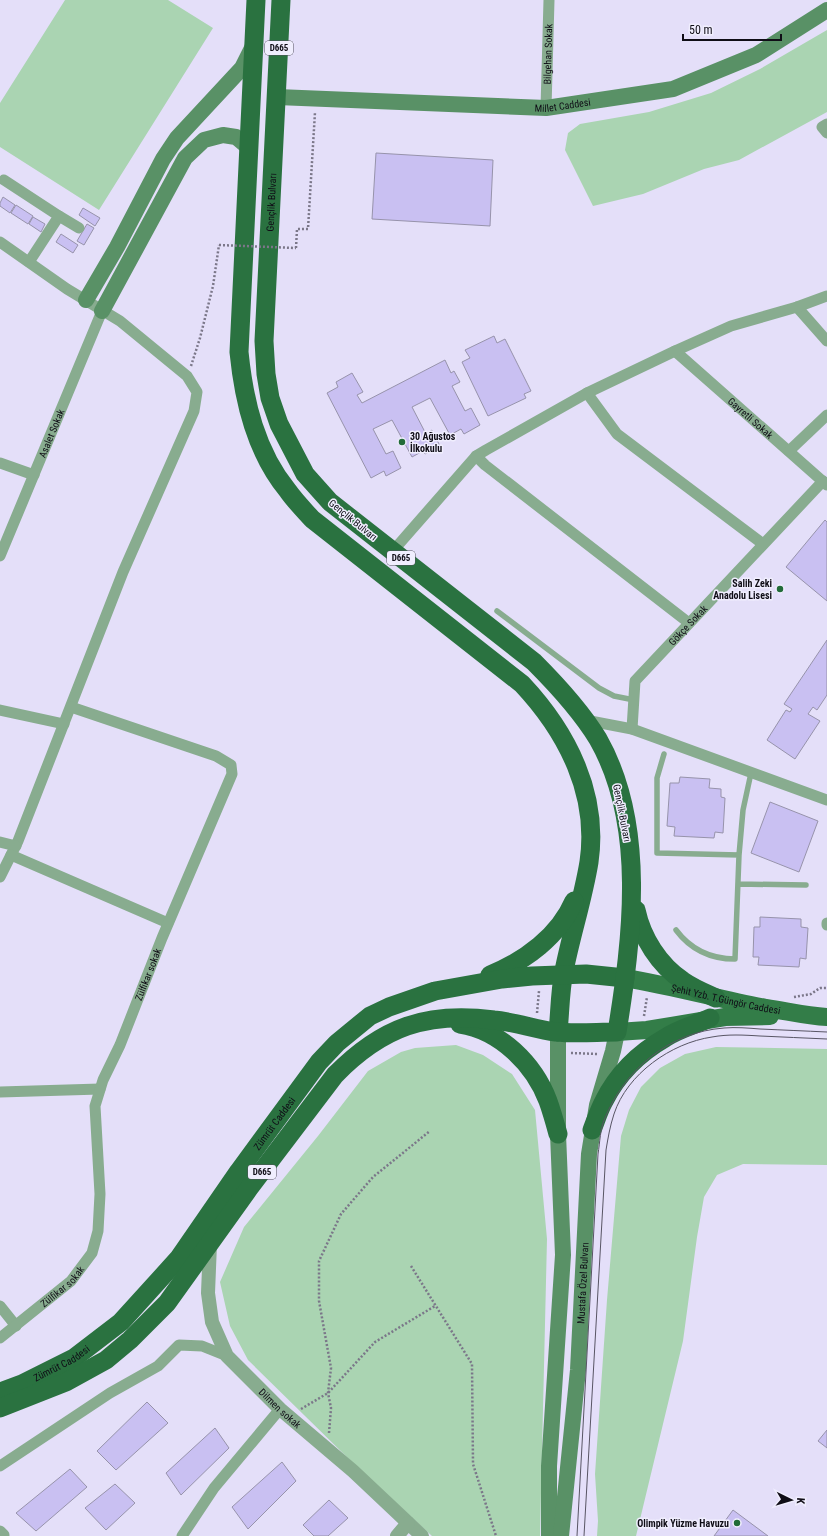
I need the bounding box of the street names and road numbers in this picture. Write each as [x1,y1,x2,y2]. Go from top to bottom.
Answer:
street label: Bilgehan Sokak [541,23,554,84]
road number: D665 [265,41,293,55]
street label: Millet Caddesi [534,96,591,114]
street label: Gençlik Bulvarı [264,173,278,232]
street label: Gayretli Sokak [726,395,776,441]
street label: Asalet Sokak [36,407,66,459]
street label: Gençlik Bulvarı [327,497,379,543]
road number: D665 [387,551,415,565]
street label: Gökçe Sokak [666,602,709,647]
street label: Gençlik Bulvarı [611,783,633,843]
street label: Zülfikar sokak [132,946,163,1002]
street label: Şehit Yzb. T.Güngör Caddesi [670,982,781,1016]
street label: Zümrüt Caddesi [251,1095,297,1152]
road number: D665 [248,1165,276,1179]
street label: Mustafa Özel Bulvarı [575,1242,590,1324]
street label: Zülfikar sokak [38,1263,86,1309]
street label: Zümrüt Caddesi [31,1343,91,1383]
street label: Dilmen sokak [257,1386,304,1430]

